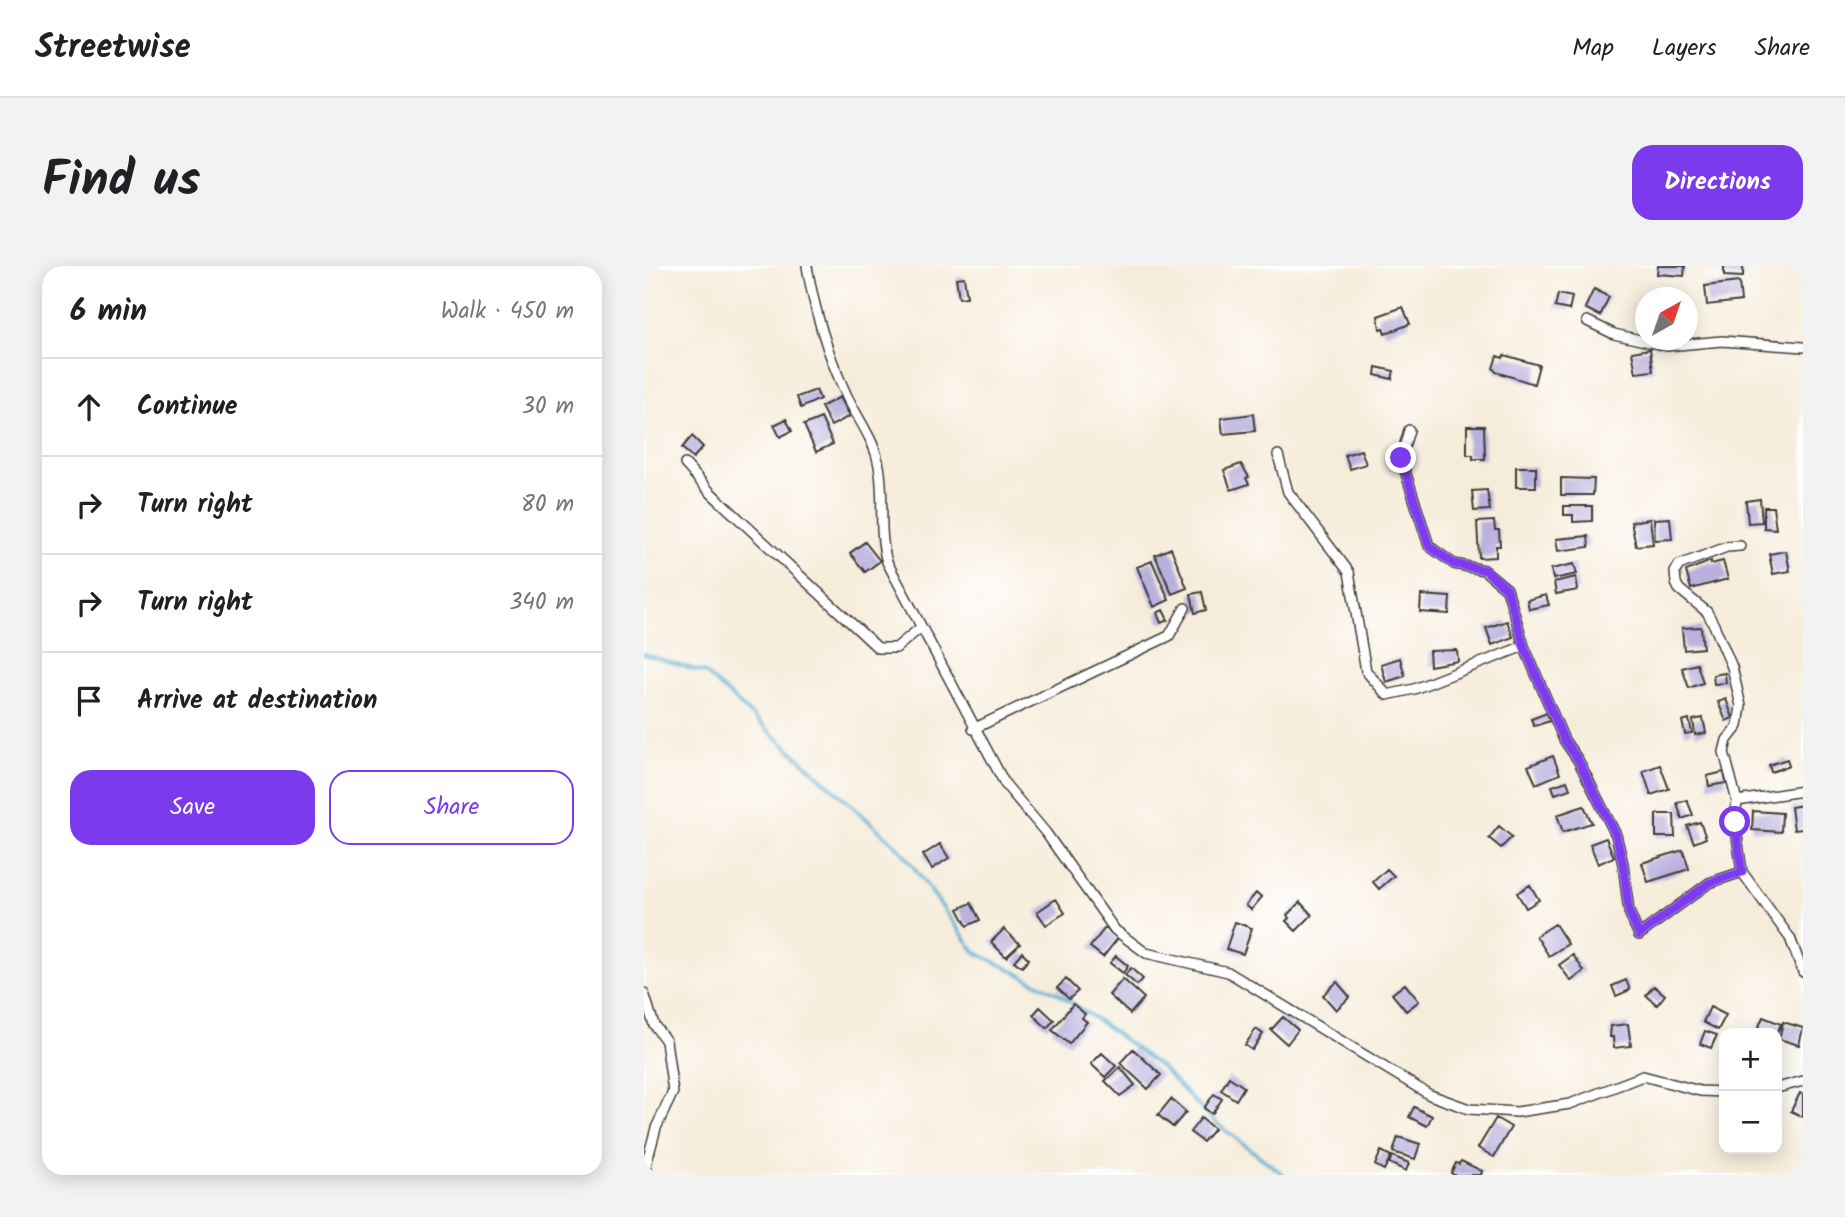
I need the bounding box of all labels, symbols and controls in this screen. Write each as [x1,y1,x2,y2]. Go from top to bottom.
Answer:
text: Streetwise [35,22,191,75]
text: Map [1572,29,1614,68]
text: Layers [1652,29,1716,68]
text: Share [1754,29,1810,68]
text: Find us [42,143,200,221]
button: Directions [1632,145,1803,220]
north arrow [1635,287,1698,350]
text: 6 min [70,288,147,336]
text: Walk · 450 m [441,294,574,330]
text: Continue [137,386,238,428]
icon: ahead [70,388,108,426]
text: 30 m [522,389,574,425]
route end [1385,442,1416,473]
text: Turn right [137,484,253,526]
icon: right [70,486,108,524]
text: 80 m [521,487,574,523]
text: Turn right [137,582,253,624]
icon: right [70,584,108,622]
text: 340 m [509,585,574,621]
text: Arrive at destination [137,680,377,722]
icon: arrive [70,682,108,720]
button: Save [70,770,315,845]
button: Share [329,770,574,845]
route start [1719,806,1750,837]
map controls [1719,1028,1782,1154]
button: + [1719,1028,1782,1091]
button: − [1719,1091,1782,1154]

